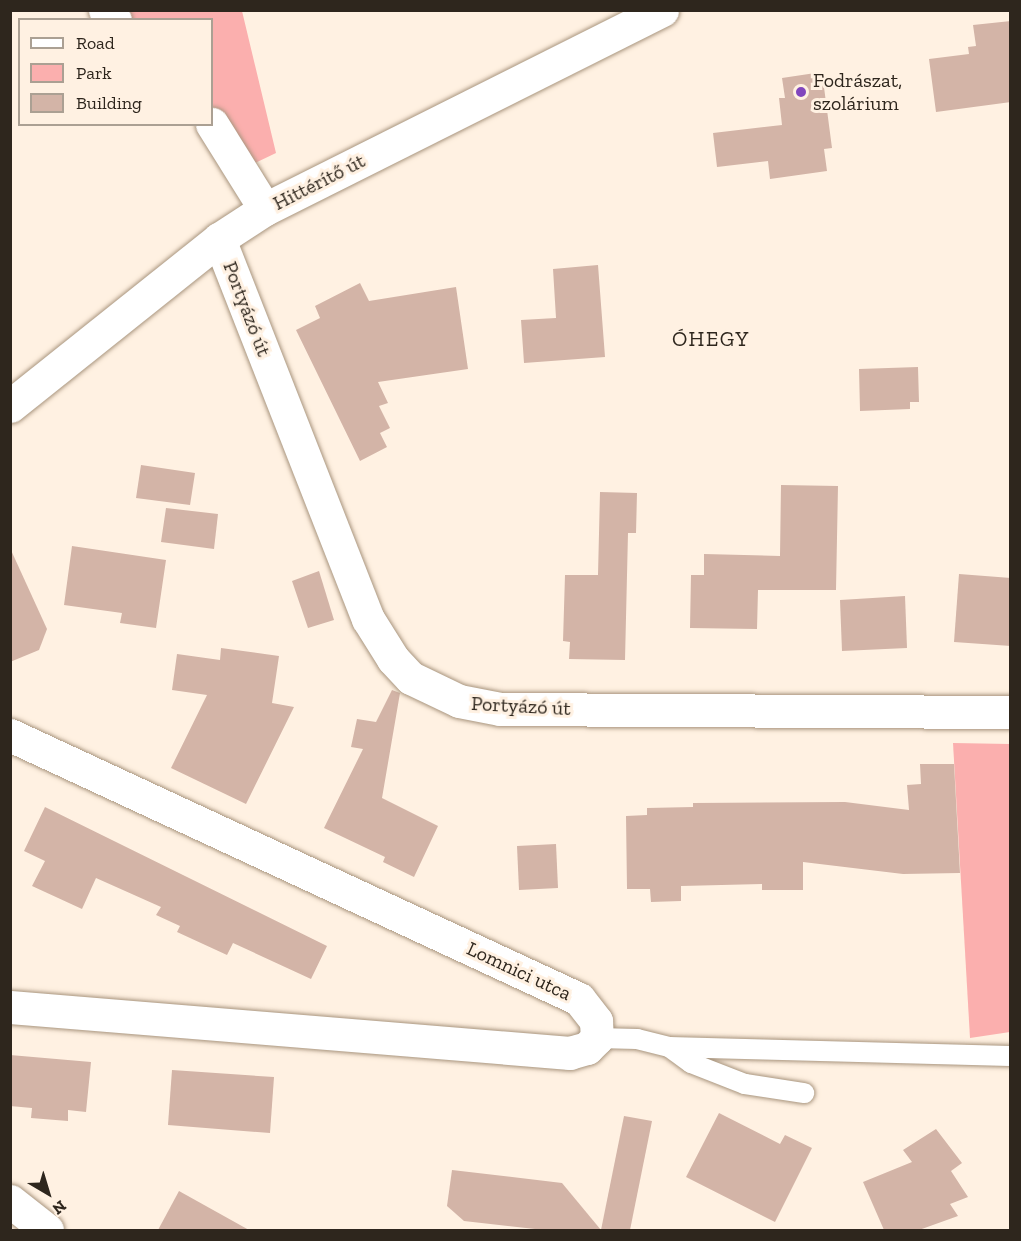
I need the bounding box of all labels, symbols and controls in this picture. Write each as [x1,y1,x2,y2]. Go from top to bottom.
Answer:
legend [18,18,213,126]
text: Road [76,32,115,54]
text: Park [76,62,112,84]
place label: Fodrászat, szolárium [813,68,902,115]
marker: Fodrászat, szolárium [794,85,808,99]
text: Building [76,92,142,114]
street label: Hittérítő út [269,149,369,215]
street label: Portyázó út [218,258,276,360]
district label: ÓHEGY [672,326,750,352]
street label: Portyázó út [471,691,571,721]
street label: Lomnici utca [463,936,575,1006]
north arrow [18,1163,78,1223]
text: N [49,1196,70,1219]

